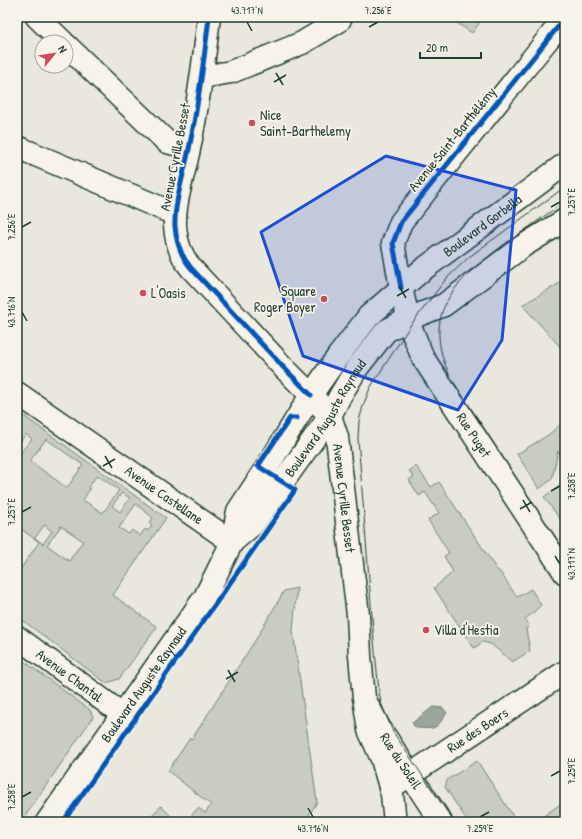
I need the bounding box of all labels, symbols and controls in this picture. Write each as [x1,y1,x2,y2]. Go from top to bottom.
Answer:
text: 43.717°N [231,4,263,17]
text: 7.256°E [365,4,392,17]
north arrow [34,34,74,74]
scale bar [420,34,481,60]
text: 20 m [426,39,448,56]
text: N [55,43,70,55]
street label: Avenue Saint-Barthélémy [403,82,501,196]
street label: Avenue Cyrille Besset [155,101,195,213]
place label: Nice Saint-Barthelemy [260,105,351,141]
marker: Nice Saint-Barthelemy [247,118,257,128]
text: 7.257°E [565,188,578,216]
street label: Boulevard Gorbella [439,189,526,261]
text: 7.256°E [5,213,18,240]
place label: Square Roger Boyer [254,281,317,317]
place label: L'Oasis [151,283,186,302]
marker: L'Oasis [138,288,148,298]
marker: Square Roger Boyer [319,294,329,304]
text: 43.716°N [5,297,18,327]
street label: Boulevard Auguste Raynaud [280,354,370,480]
street label: Rue Puget [453,409,496,461]
street label: Avenue Cyrille Besset [329,442,361,554]
street label: Avenue Castellane [122,461,208,529]
text: 7.258°E [565,472,578,500]
text: 7.257°E [5,498,18,526]
text: 43.717°N [565,548,578,580]
place label: Villa d'Hestia [434,620,499,639]
street label: Boulevard Auguste Raynaud [96,622,191,746]
marker: Villa d'Hestia [421,625,431,635]
street label: Avenue Chantal [33,644,107,706]
street label: Rue des Boers [443,702,511,757]
street label: Rue du Soleil [376,729,427,793]
text: 7.259°E [565,757,578,784]
text: 7.258°E [5,783,18,811]
text: 43.716°N [298,822,328,835]
text: 7.259°E [467,822,494,835]

